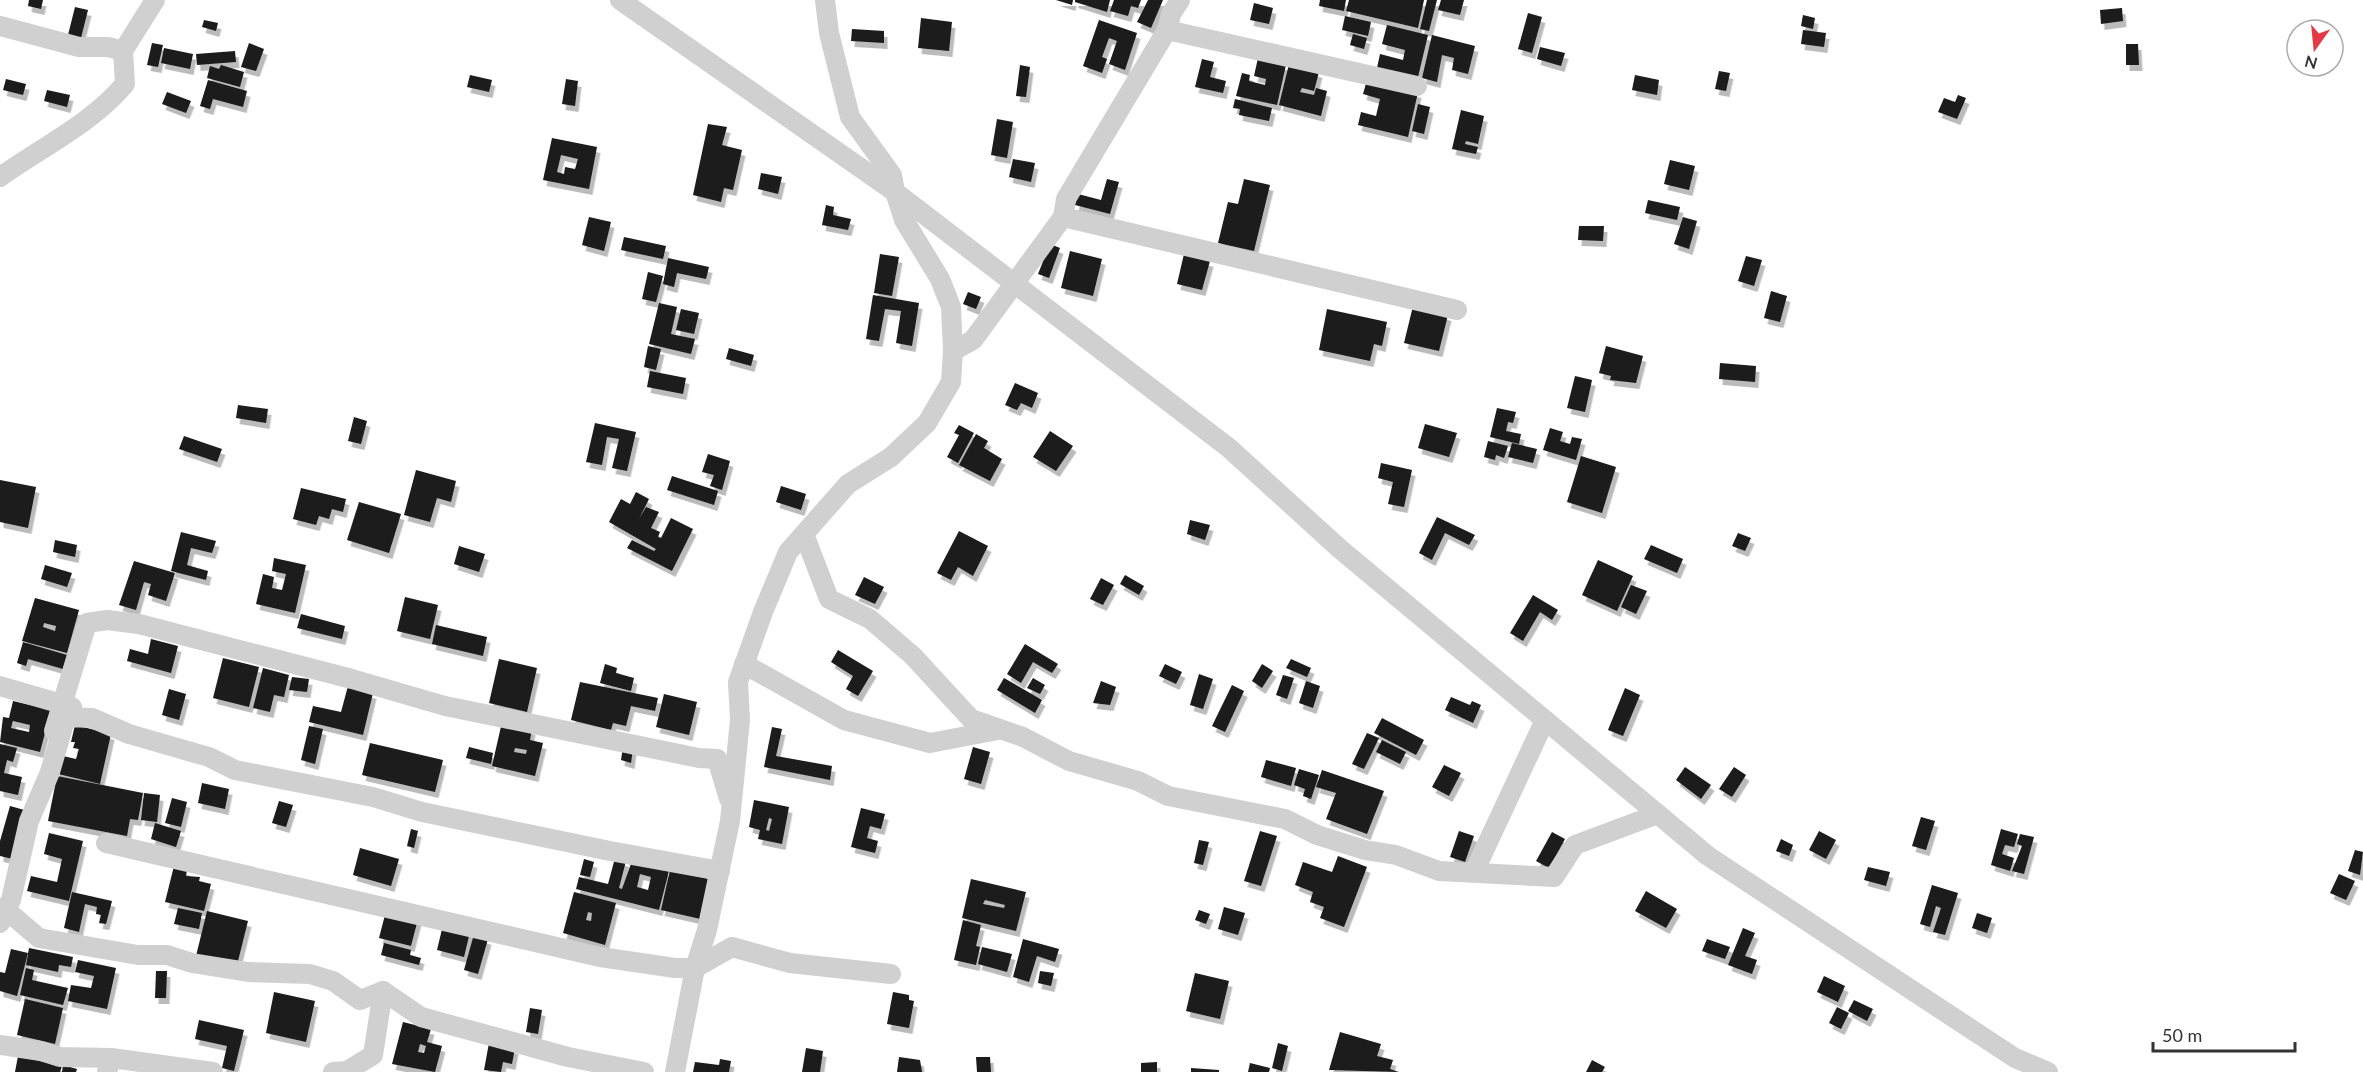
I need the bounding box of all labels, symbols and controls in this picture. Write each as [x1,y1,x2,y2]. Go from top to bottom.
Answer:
north arrow [2285,18,2345,78]
text: N [2303,52,2319,74]
scale bar [2153,1015,2296,1053]
text: 50 m [2162,1024,2202,1046]

